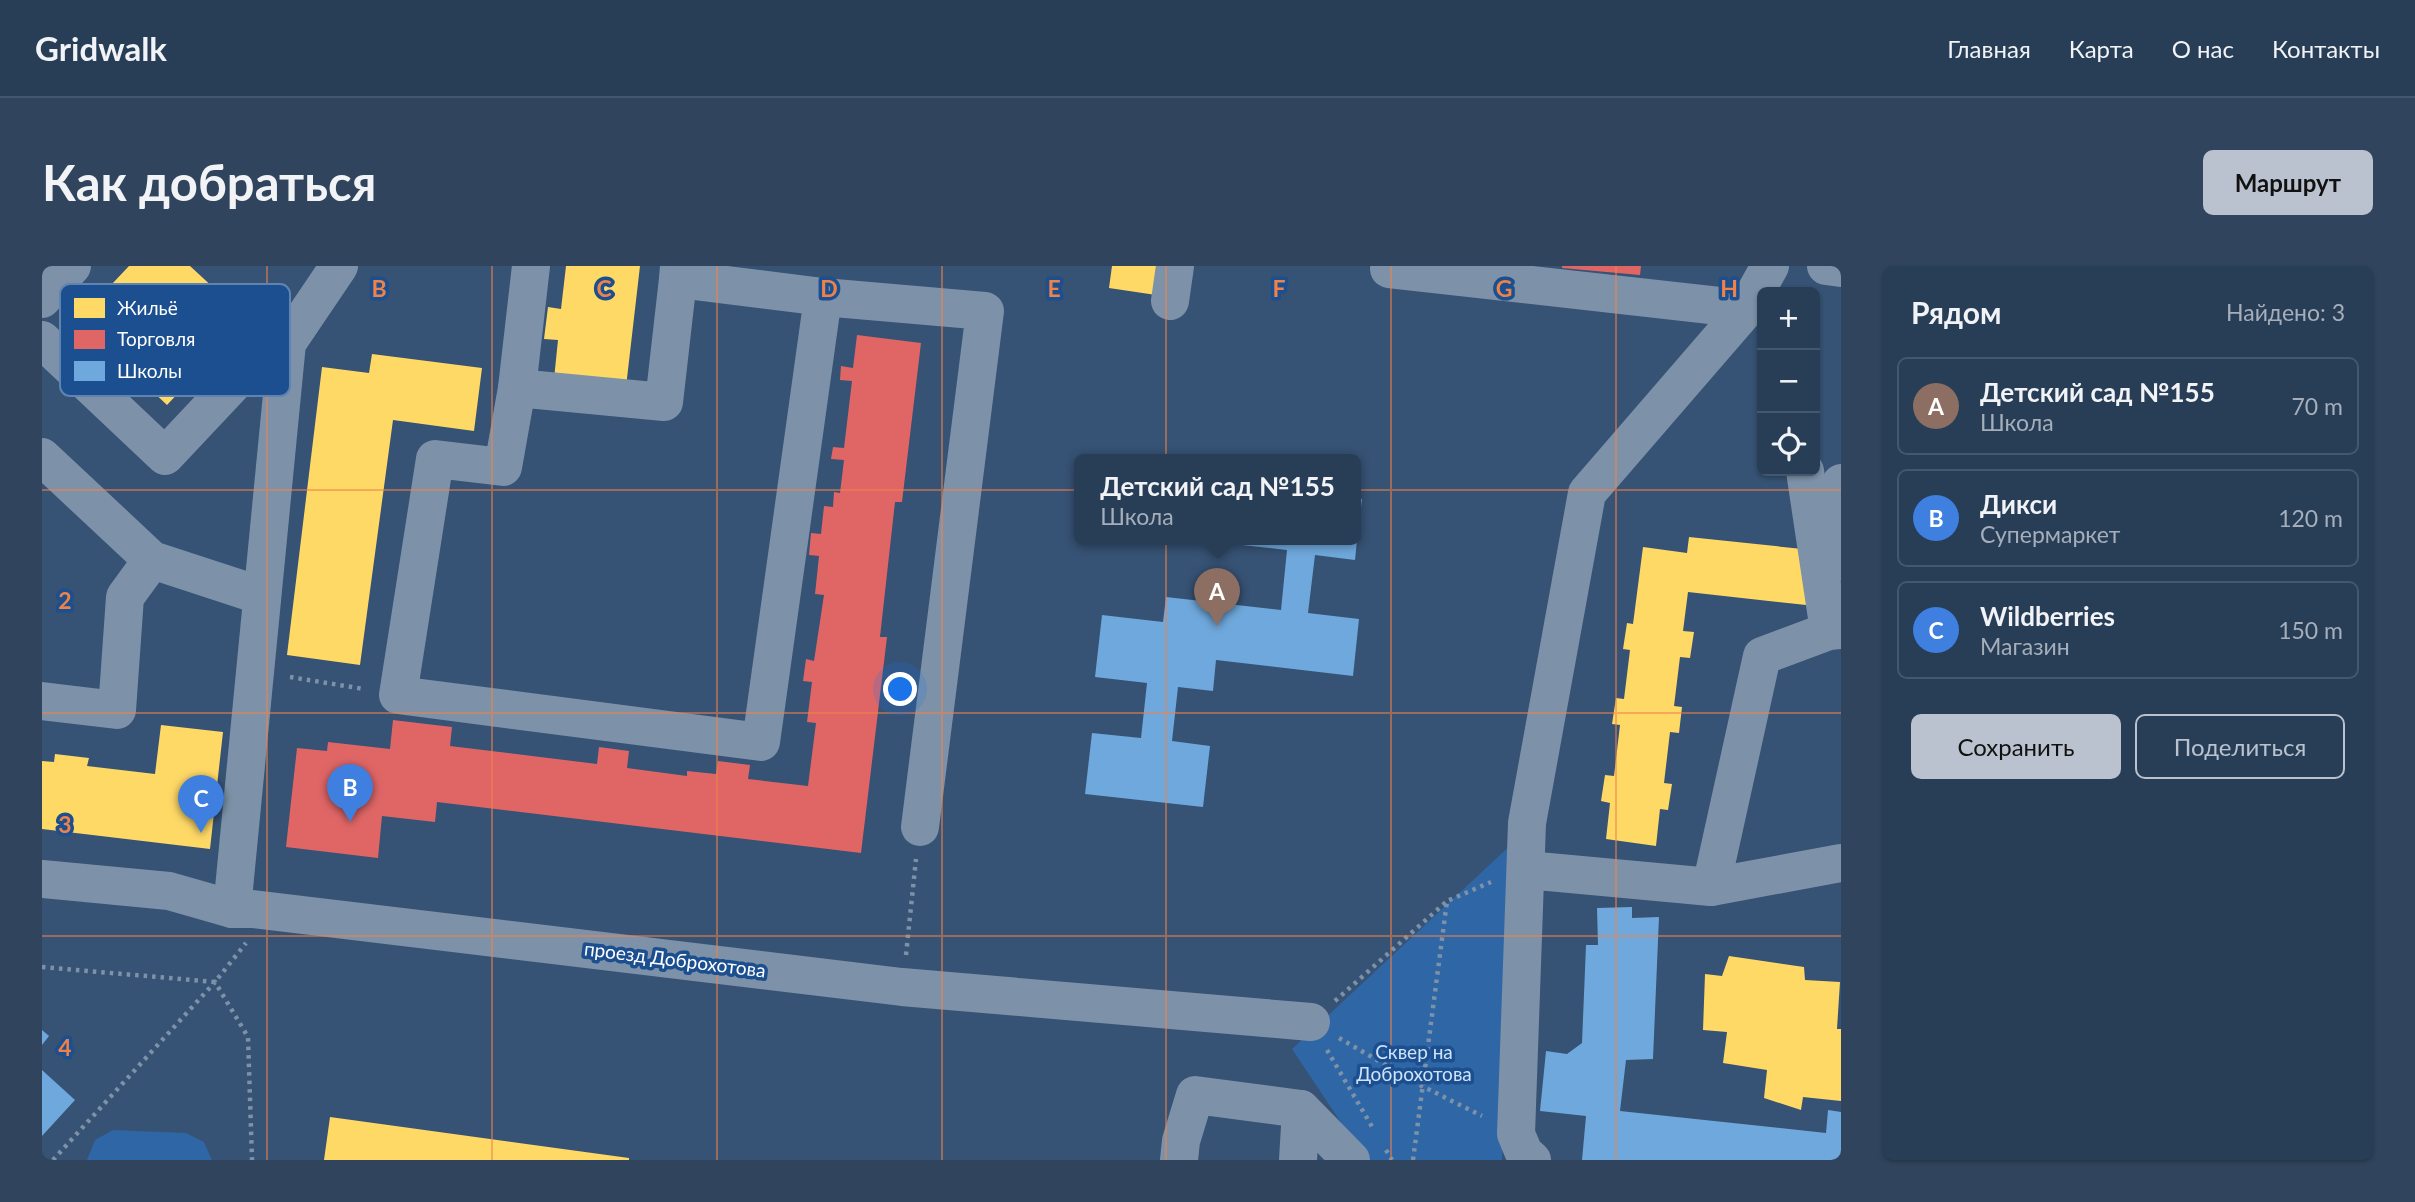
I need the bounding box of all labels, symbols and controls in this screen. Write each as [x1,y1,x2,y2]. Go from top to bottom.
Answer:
text: Gridwalk [35,28,167,68]
text: Главная [1947,34,2031,63]
text: Карта [2069,34,2134,63]
text: О нас [2172,34,2234,63]
text: Контакты [2272,34,2380,63]
button: Маршрут [2203,150,2373,215]
text: Как добраться [42,153,376,211]
text: B [371,274,387,302]
text: C [596,274,612,302]
text: D [820,274,838,302]
text: E [1047,274,1061,302]
text: F [1272,274,1286,302]
text: G [1496,274,1512,302]
text: H [1720,274,1738,302]
legend [60,284,290,396]
map controls [1757,287,1820,476]
button: + [1757,287,1820,350]
text: Рядом [1911,294,2001,330]
text: Жильё [117,296,178,319]
text: Найдено: 3 [2226,298,2345,326]
text: Торговля [117,327,195,350]
button: − [1757,350,1820,413]
text: Школы [117,359,182,382]
text: Детский сад №155 [1980,376,2215,408]
text: A [1928,392,1944,420]
text: 70 m [2292,392,2343,420]
text: Школа [1980,408,2054,436]
button: locate [1757,413,1820,476]
popup [1074,454,1361,545]
text: Детский сад №155 [1100,470,1335,502]
text: Дикси [1980,488,2057,520]
text: Школа [1100,502,1174,530]
text: B [1928,504,1944,532]
text: 120 m [2278,504,2343,532]
text: Супермаркет [1980,520,2120,548]
pin: A [1194,568,1240,626]
text: 2 [58,586,72,614]
text: Wildberries [1980,600,2115,632]
text: C [1928,616,1944,644]
text: 150 m [2278,616,2343,644]
text: Магазин [1980,632,2070,660]
your location [883,672,917,706]
button: Сохранить [1911,714,2121,779]
button: Поделиться [2135,714,2345,779]
pin: B [327,764,373,822]
pin: C [178,775,224,833]
text: 3 [58,810,72,838]
street label: проезд Доброхотова [583,936,767,982]
text: 4 [58,1033,72,1061]
park label: Сквер на Доброхотова [1356,1040,1472,1085]

